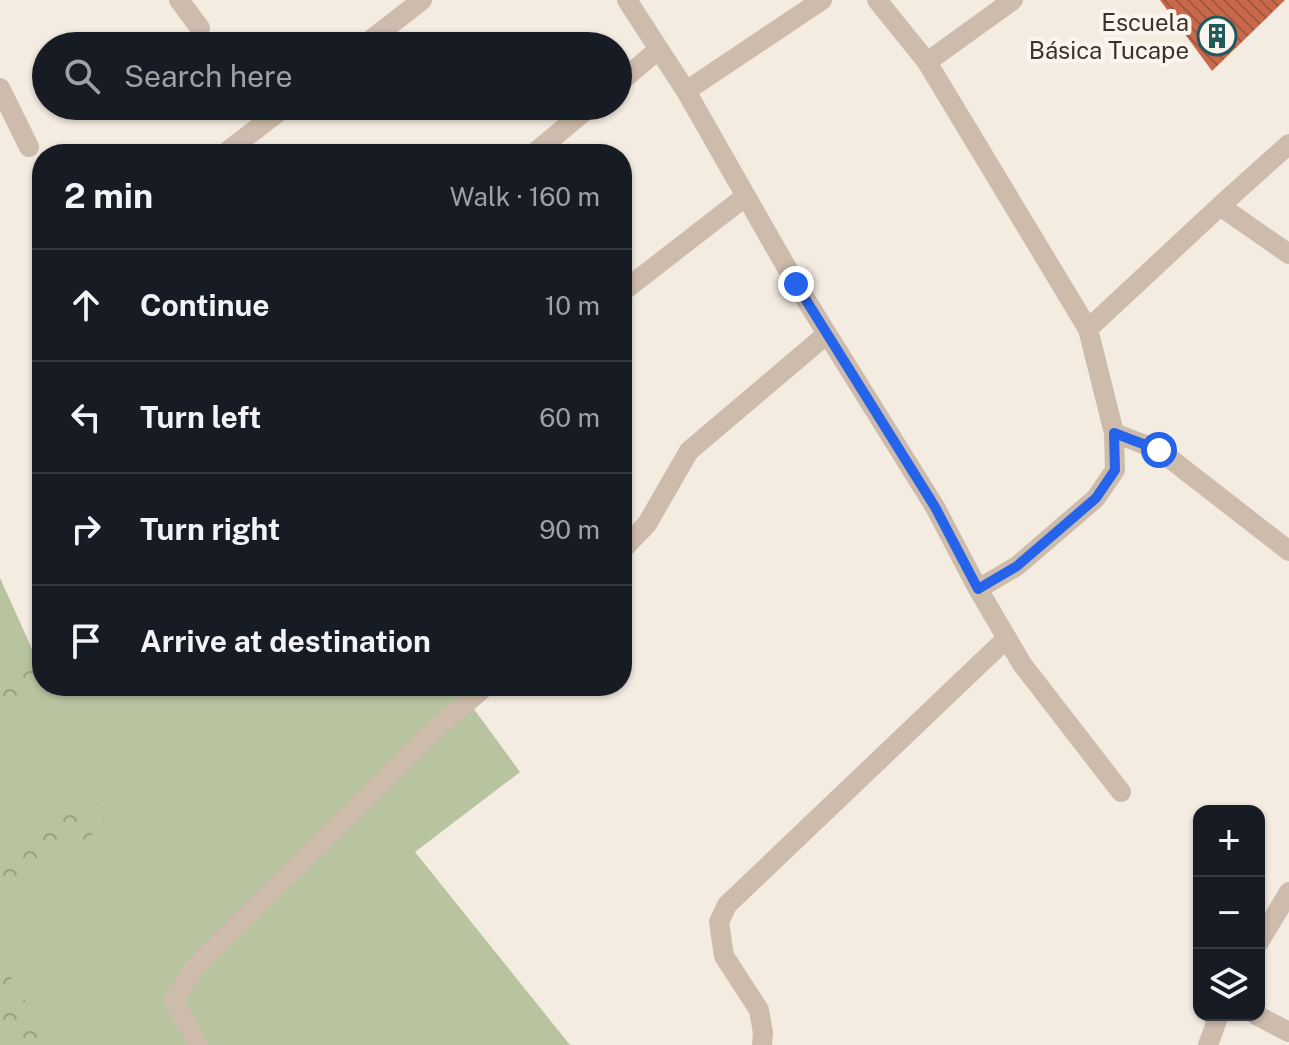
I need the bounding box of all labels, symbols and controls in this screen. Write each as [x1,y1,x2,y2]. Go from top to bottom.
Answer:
place label: Escuela Básica Tucape [1029,8,1189,64]
building icon: Escuela Básica Tucape [1196,15,1238,57]
search box [32,32,632,120]
icon: search [60,54,104,98]
text: Search here [124,58,292,94]
text: 2 min [64,176,153,216]
text: Walk · 160 m [450,181,600,212]
route end [778,266,814,302]
icon: ahead [64,283,108,327]
text: Continue [140,287,270,323]
text: 10 m [545,290,600,321]
icon: left [64,395,108,439]
text: Turn left [140,399,261,435]
text: 60 m [539,402,600,433]
route start [1141,432,1177,468]
icon: right [64,507,108,551]
text: Turn right [140,511,280,547]
text: 90 m [539,514,600,545]
icon: arrive [64,619,108,663]
text: Arrive at destination [140,623,431,659]
map controls [1193,805,1265,1021]
button: + [1193,805,1265,877]
button: − [1193,877,1265,949]
button: layers [1193,949,1265,1021]

